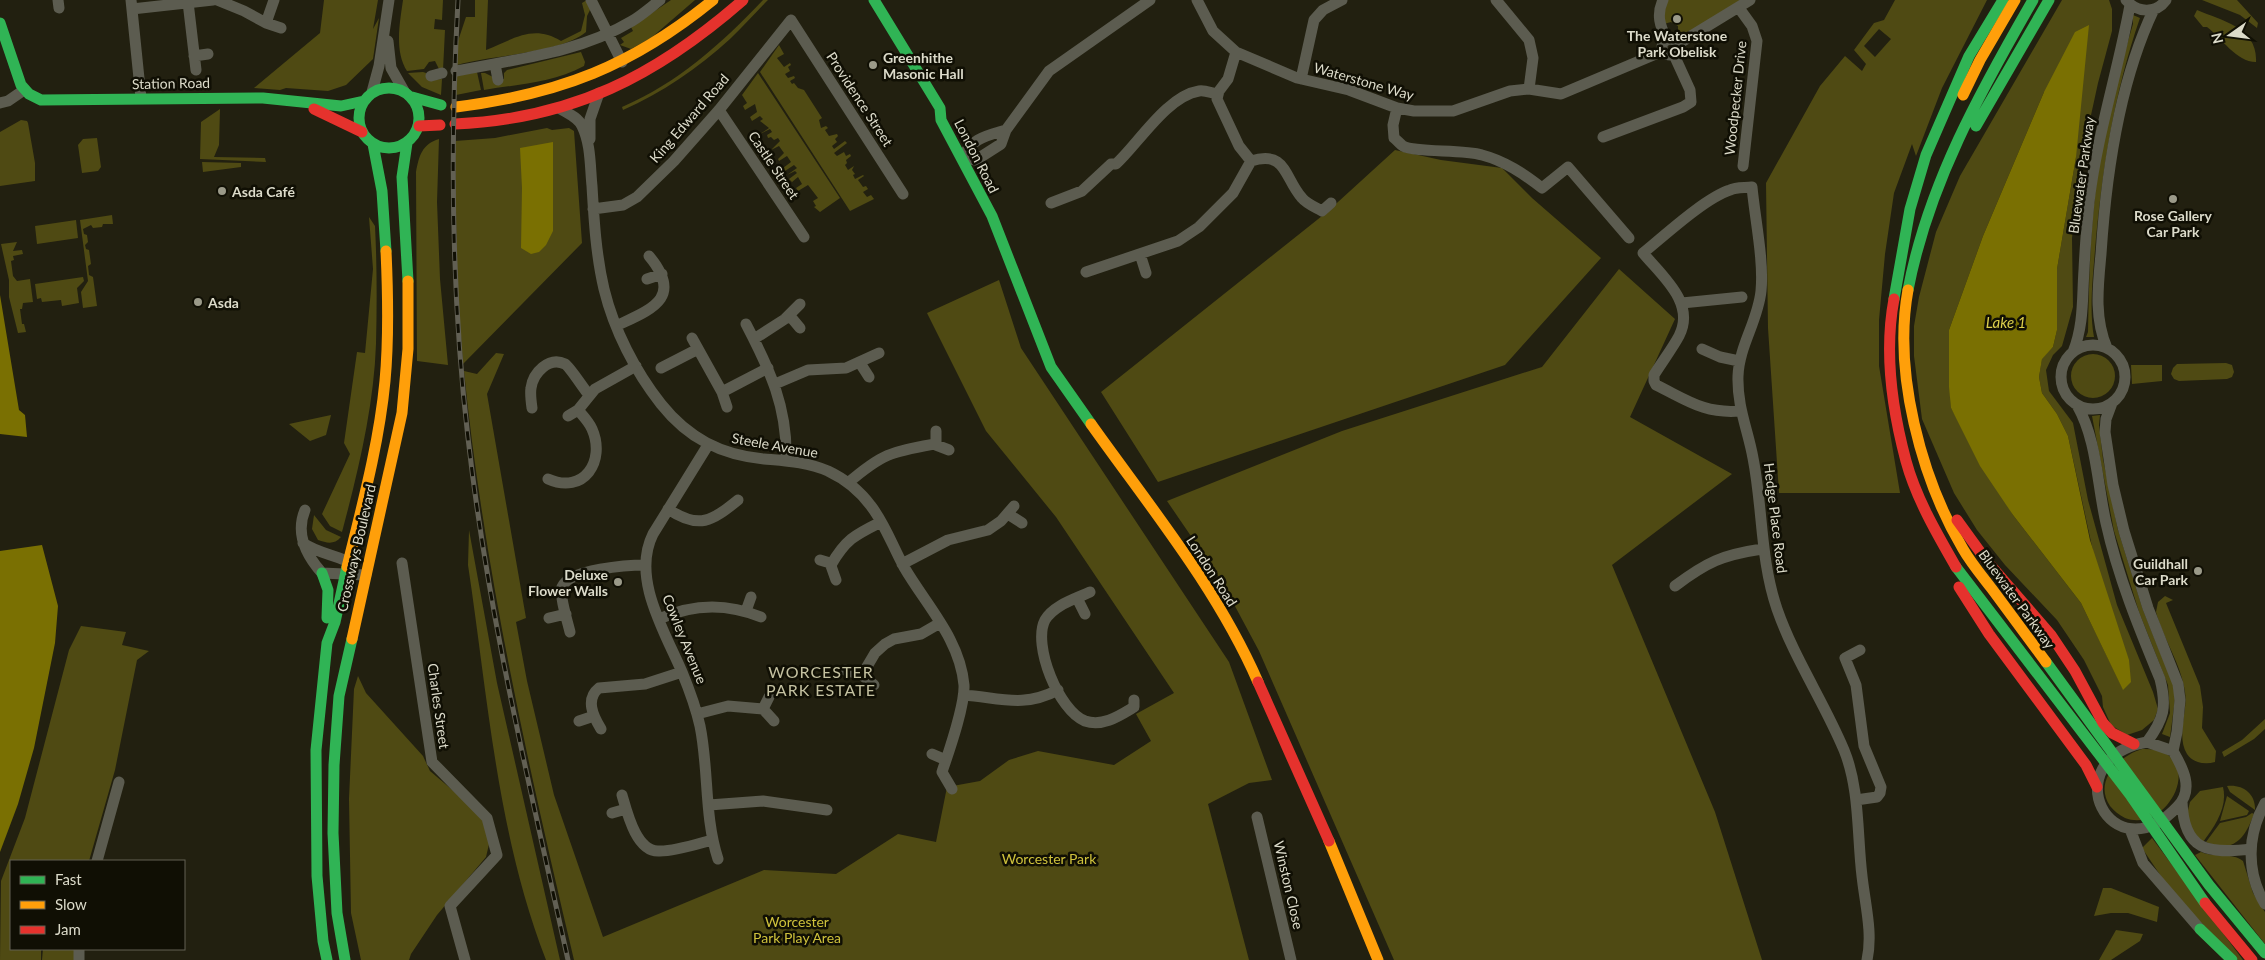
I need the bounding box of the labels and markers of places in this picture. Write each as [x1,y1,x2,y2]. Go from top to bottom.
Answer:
marker: The Waterstone Park Obelisk [1671,13,1683,25]
place label: The Waterstone Park Obelisk [1627,27,1728,60]
place label: Greenhithe Masonic Hall [883,49,964,82]
marker: Greenhithe Masonic Hall [867,59,879,71]
place label: Asda Café [231,183,295,200]
marker: Asda Café [216,185,228,197]
marker: Rose Gallery Car Park [2167,193,2179,205]
place label: Rose Gallery Car Park [2134,207,2213,240]
place label: Asda [207,294,239,311]
marker: Asda [192,296,204,308]
place label: Guildhall Car Park [2133,555,2189,588]
marker: Guildhall Car Park [2192,565,2204,577]
place label: Deluxe Flower Walls [528,566,609,599]
marker: Deluxe Flower Walls [612,576,624,588]

